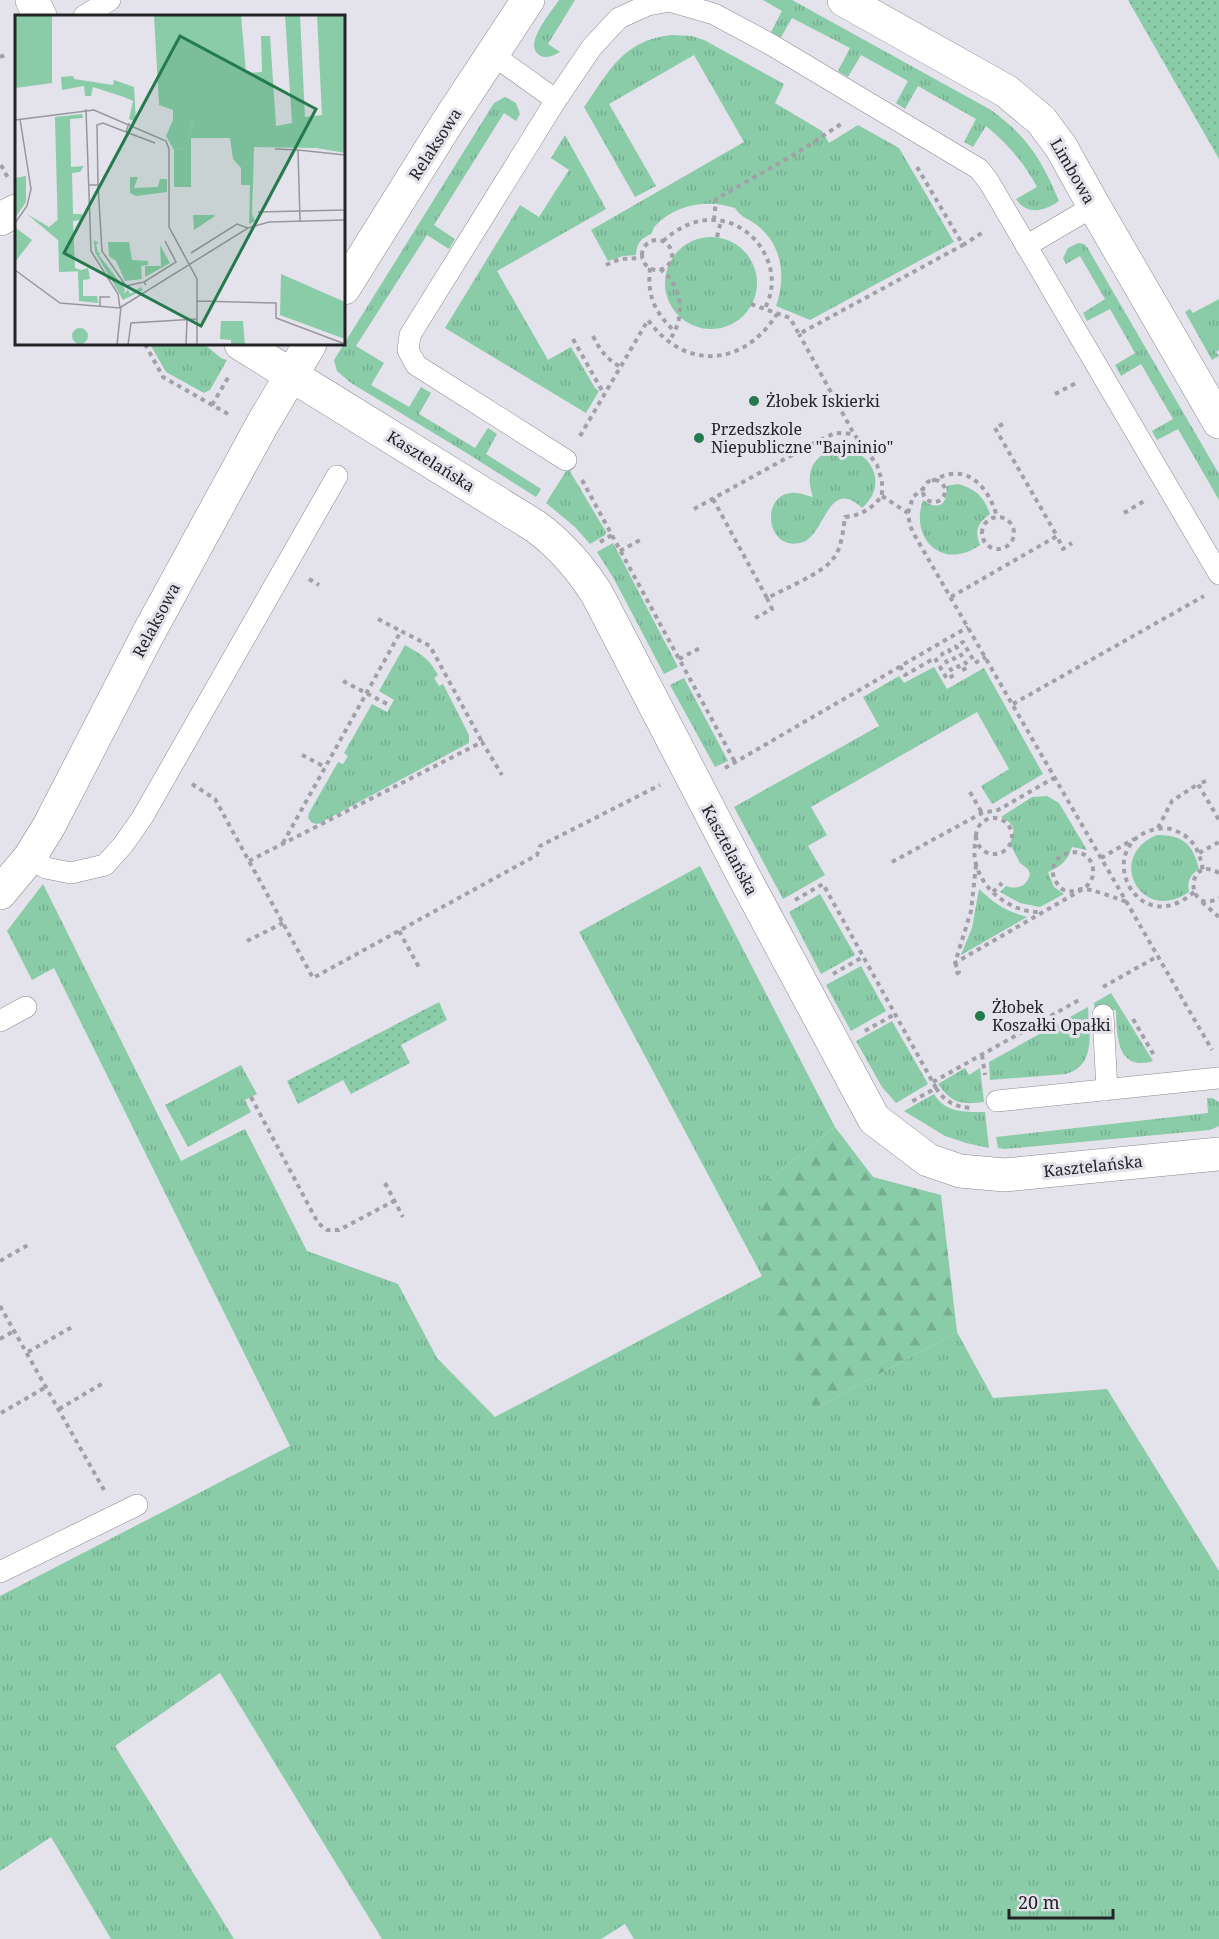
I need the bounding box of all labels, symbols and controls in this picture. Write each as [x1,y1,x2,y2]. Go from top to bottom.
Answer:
inset map [15,15,345,345]
street label: Relaksowa [404,104,466,184]
street label: Limbowa [1045,134,1101,208]
place label: Żłobek Iskierki [766,390,880,412]
marker: Żłobek Iskierki [747,394,761,408]
place label: Przedszkole Niepubliczne "Bajninio" [711,418,893,458]
street label: Kasztelańska [383,425,479,497]
marker: Przedszkole Niepubliczne "Bajninio" [692,431,706,445]
street label: Relaksowa [127,579,185,661]
street label: Kasztelańska [697,801,763,899]
place label: Żłobek Koszałki Opałki [992,996,1111,1036]
marker: Żłobek Koszałki Opałki [973,1009,987,1023]
street label: Kasztelańska [1042,1150,1144,1182]
scale bar [1009,1882,1112,1920]
text: 20 m [1018,1890,1060,1914]

